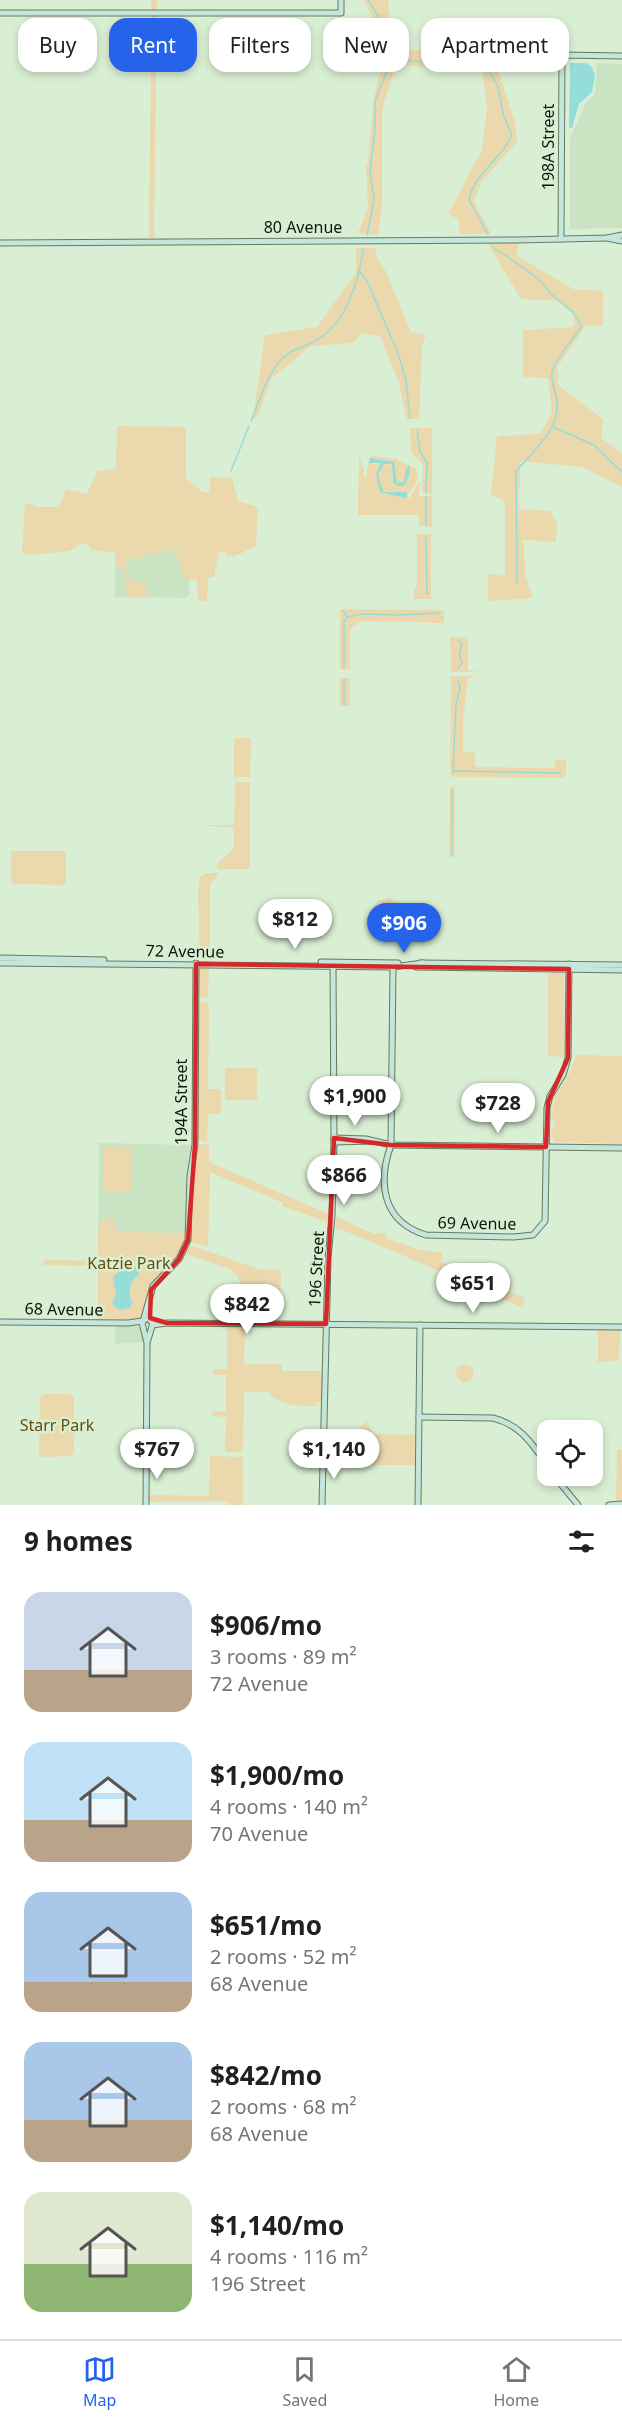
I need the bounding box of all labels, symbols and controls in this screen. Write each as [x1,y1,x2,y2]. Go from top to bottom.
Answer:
chip: Buy [18,18,97,72]
chip: Rent [109,18,197,72]
chip: Filters [209,18,311,72]
chip: New [323,18,409,72]
chip: Apartment [421,18,569,72]
street label: 198A Street [537,104,559,190]
street label: 80 Avenue [264,216,342,238]
pin: $812 [259,899,331,950]
pin: $906 [368,903,440,954]
text: $812 [272,905,318,932]
text: $906 [381,909,427,936]
street label: 72 Avenue [145,939,225,963]
street label: 194A Street [170,1059,192,1145]
pin: $1,900 [306,1076,404,1127]
text: $1,900 [324,1082,386,1109]
pin: $728 [462,1083,534,1134]
text: $728 [475,1089,521,1116]
pin: $866 [308,1155,380,1206]
text: $866 [321,1161,367,1188]
street label: 69 Avenue [437,1211,517,1235]
street label: 196 Street [303,1230,329,1308]
park label: Katzie Park [87,1252,171,1274]
pin: $651 [437,1263,509,1314]
text: $651 [450,1269,496,1296]
pin: $842 [211,1284,283,1335]
text: $842 [224,1290,270,1317]
street label: 68 Avenue [24,1297,104,1321]
park label: Starr Park [20,1414,95,1436]
map controls [537,1420,603,1486]
button: locate [537,1420,603,1486]
pin: $767 [121,1429,193,1480]
pin: $1,140 [285,1429,383,1480]
text: $767 [134,1435,180,1462]
text: $1,140 [303,1435,365,1462]
text: 9 homes [24,1523,133,1559]
icon: filters [565,1525,598,1558]
text: $906/mo [210,1607,322,1643]
icon: home [72,1616,144,1688]
text: 3 rooms · 89 m² [210,1643,357,1670]
text: 72 Avenue [210,1670,308,1697]
text: $1,900/mo [210,1757,344,1793]
icon: home [72,1766,144,1838]
text: 4 rooms · 140 m² [210,1793,368,1820]
text: 70 Avenue [210,1820,308,1847]
text: $651/mo [210,1907,322,1943]
icon: home [72,1916,144,1988]
text: 2 rooms · 52 m² [210,1943,357,1970]
text: 68 Avenue [210,1970,308,1997]
text: $842/mo [210,2057,322,2093]
icon: home [72,2066,144,2138]
text: 2 rooms · 68 m² [210,2093,357,2120]
text: 68 Avenue [210,2120,308,2147]
text: $1,140/mo [210,2207,344,2243]
icon: home [72,2216,144,2288]
text: 4 rooms · 116 m² [210,2243,368,2270]
text: 196 Street [210,2270,305,2297]
tab: Map [83,2353,116,2411]
tab: Saved [283,2353,327,2411]
tab: Home [493,2353,539,2411]

